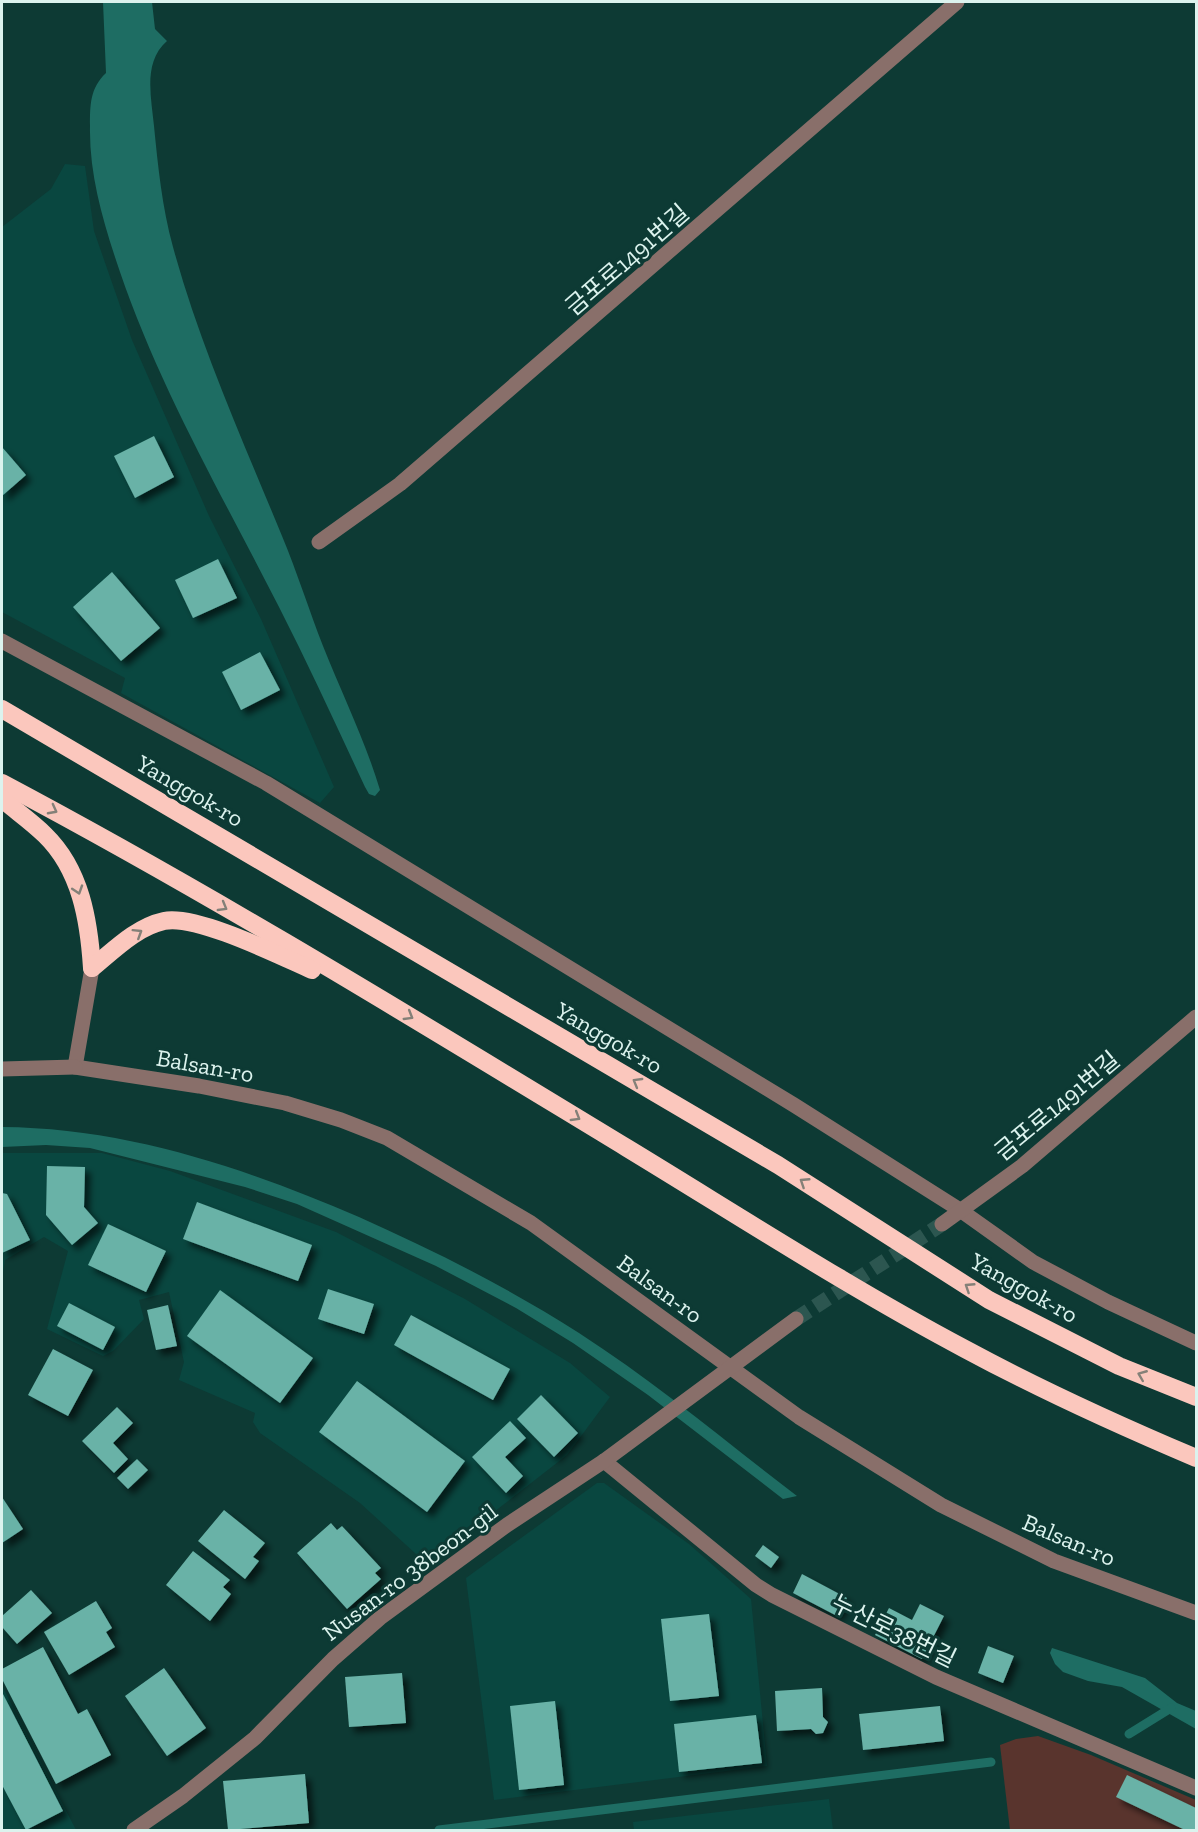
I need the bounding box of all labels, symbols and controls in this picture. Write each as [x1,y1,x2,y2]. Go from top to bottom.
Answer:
street label: 금포로1491번길 [559,198,695,321]
street label: Yanggok-ro [131,748,249,833]
one-way arrow [47,803,57,814]
one-way arrow [71,884,84,895]
one-way arrow [217,899,227,911]
one-way arrow [132,928,142,940]
street label: Yanggok-ro [550,995,668,1080]
one-way arrow [403,1008,413,1020]
street label: Balsan-ro [154,1043,256,1088]
street label: 금포로1491번길 [988,1045,1125,1166]
one-way arrow [633,1078,643,1089]
one-way arrow [570,1110,580,1122]
one-way arrow [800,1178,811,1189]
street label: Yanggok-ro [964,1246,1083,1329]
street label: Balsan-ro [612,1248,709,1329]
one-way arrow [965,1283,976,1294]
one-way arrow [1137,1370,1148,1382]
street label: Nusan-ro 38beon-gil [317,1496,503,1647]
street label: Balsan-ro [1018,1507,1120,1572]
street label: 누산로38번길 [827,1588,961,1673]

